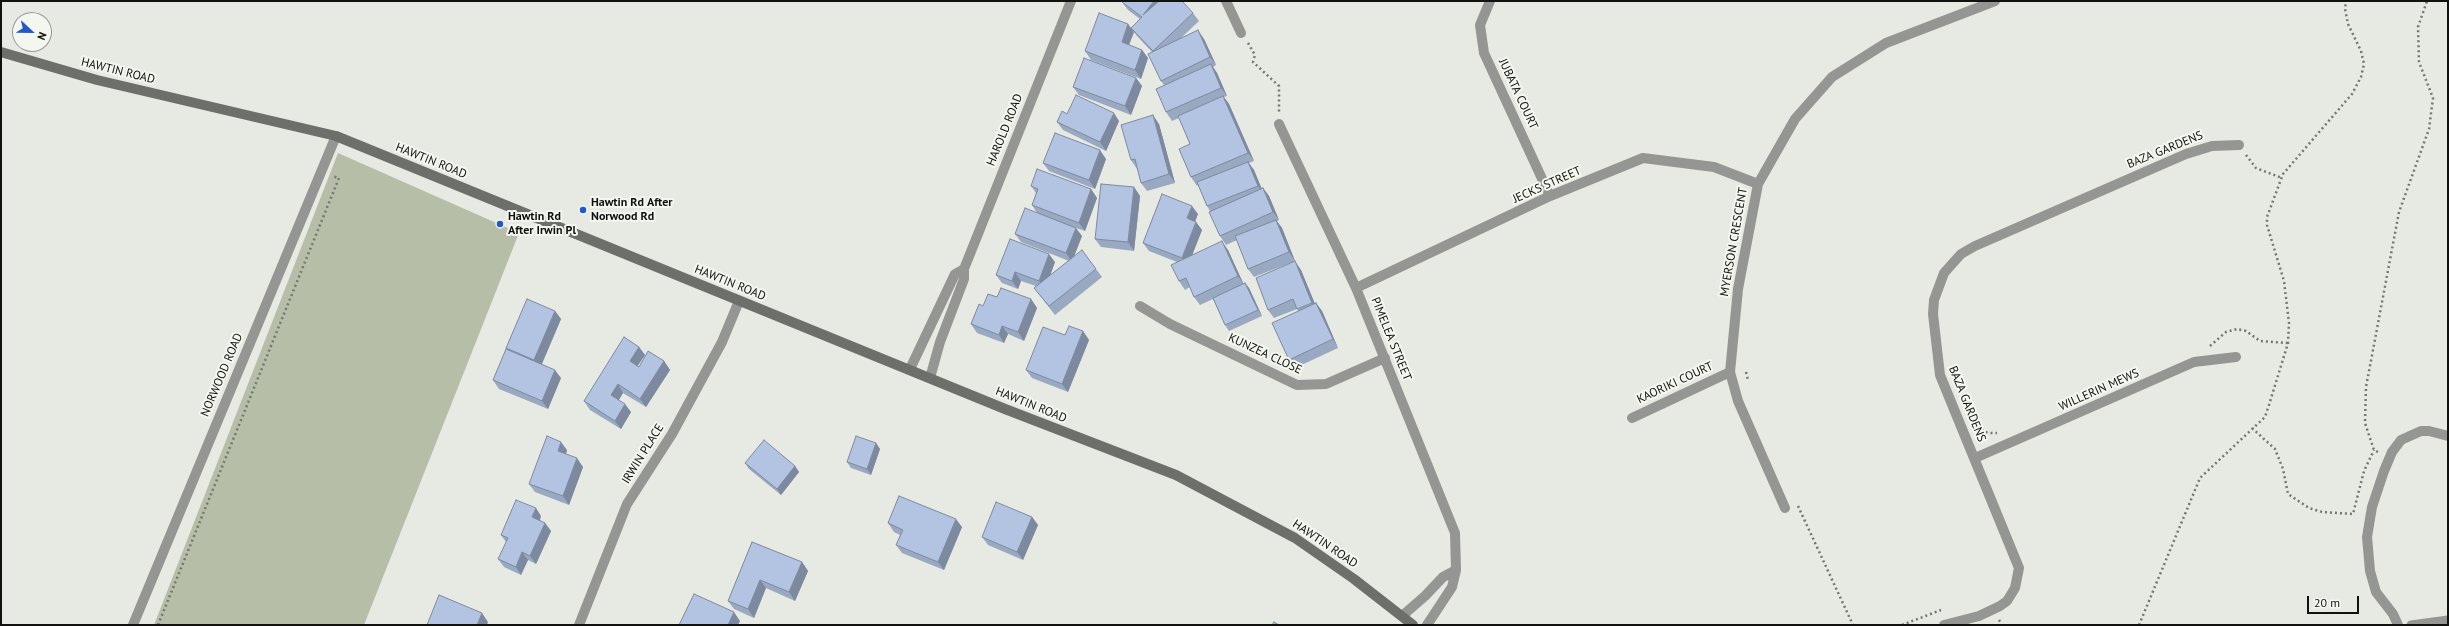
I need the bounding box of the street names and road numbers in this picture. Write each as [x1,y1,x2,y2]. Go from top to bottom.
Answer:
street label: HAWTIN ROAD [80,55,156,87]
street label: JUBATA COURT [1495,56,1541,132]
street label: HAROLD ROAD [984,92,1026,168]
street label: BAZA GARDENS [2125,128,2205,172]
street label: HAWTIN ROAD [393,140,469,182]
street label: JECKS STREET [1511,164,1583,206]
street label: MYERSON CRESCENT [1717,186,1751,298]
street label: HAWTIN ROAD [692,262,768,304]
street label: PIMELEA STREET [1368,295,1414,383]
street label: NORWOOD ROAD [198,331,246,419]
street label: KUNZEA CLOSE [1226,331,1304,377]
street label: KAORIKI COURT [1635,359,1715,407]
street label: BAZA GARDENS [1945,364,1989,444]
street label: WILLERIN MEWS [2057,366,2141,414]
street label: HAWTIN ROAD [993,384,1069,426]
street label: IRWIN PLACE [619,421,667,487]
street label: HAWTIN ROAD [1290,517,1360,571]

